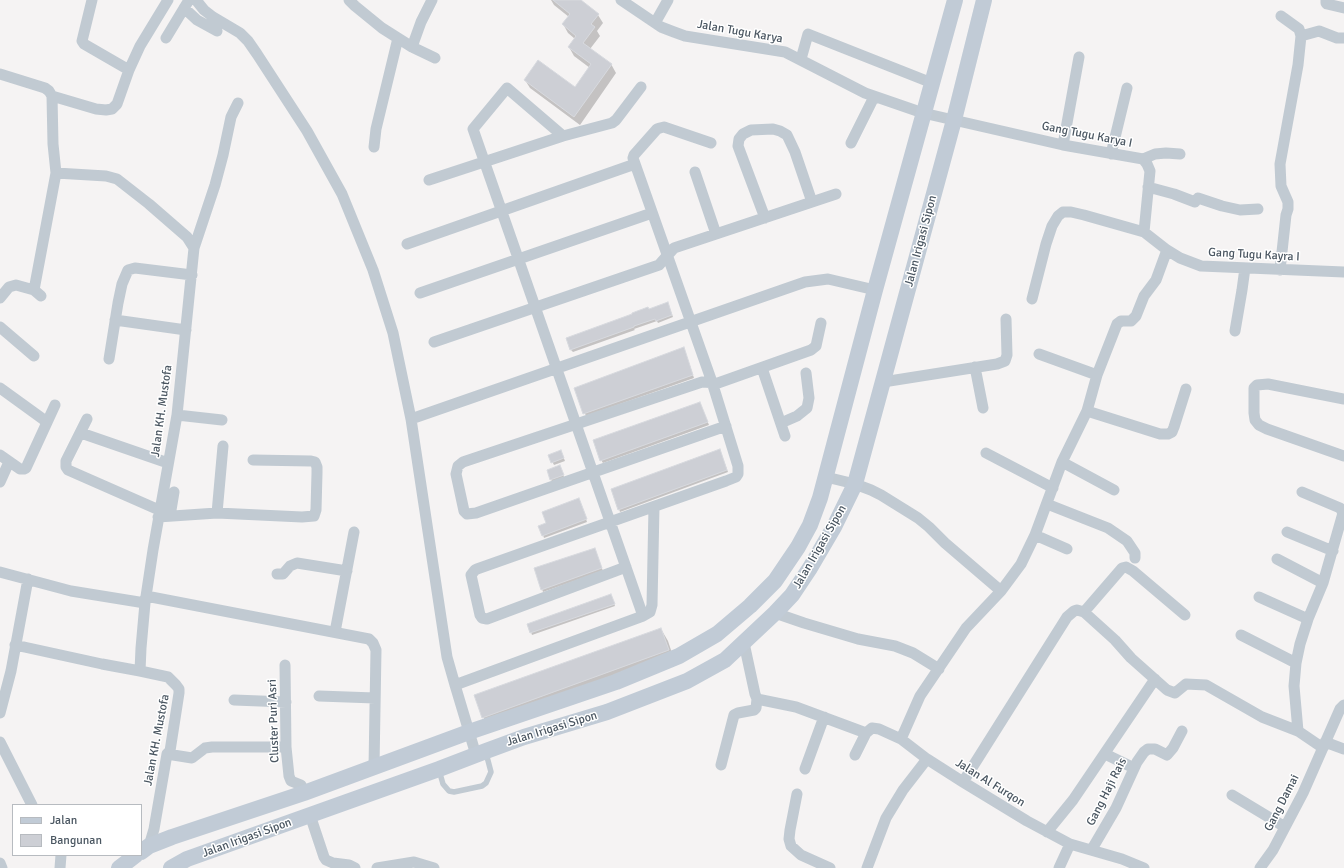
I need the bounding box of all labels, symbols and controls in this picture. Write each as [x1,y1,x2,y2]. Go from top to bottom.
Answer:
street label: Jalan Tugu Karya [696,17,784,47]
street label: Gang Tugu Karya I [1040,119,1134,151]
street label: Jalan Irigasi Sipon [902,194,940,288]
street label: Gang Tugu Kayra I [1208,245,1300,265]
street label: Jalan KH. Mustofa [148,364,176,458]
street label: Jalan Irigasi Sipon [790,503,850,591]
street label: Cluster Puri Asri [265,679,283,763]
street label: Jalan KH. Mustofa [141,693,173,787]
street label: Jalan Irigasi Sipon [505,708,599,750]
street label: Jalan Al Furqon [953,756,1027,810]
street label: Gang Haji Rais [1084,756,1130,828]
street label: Gang Damai [1262,772,1302,834]
legend [12,804,142,856]
text: Jalan [50,813,77,828]
street label: Jalan Irigasi Sipon [200,815,294,861]
text: Bangunan [50,833,102,848]

